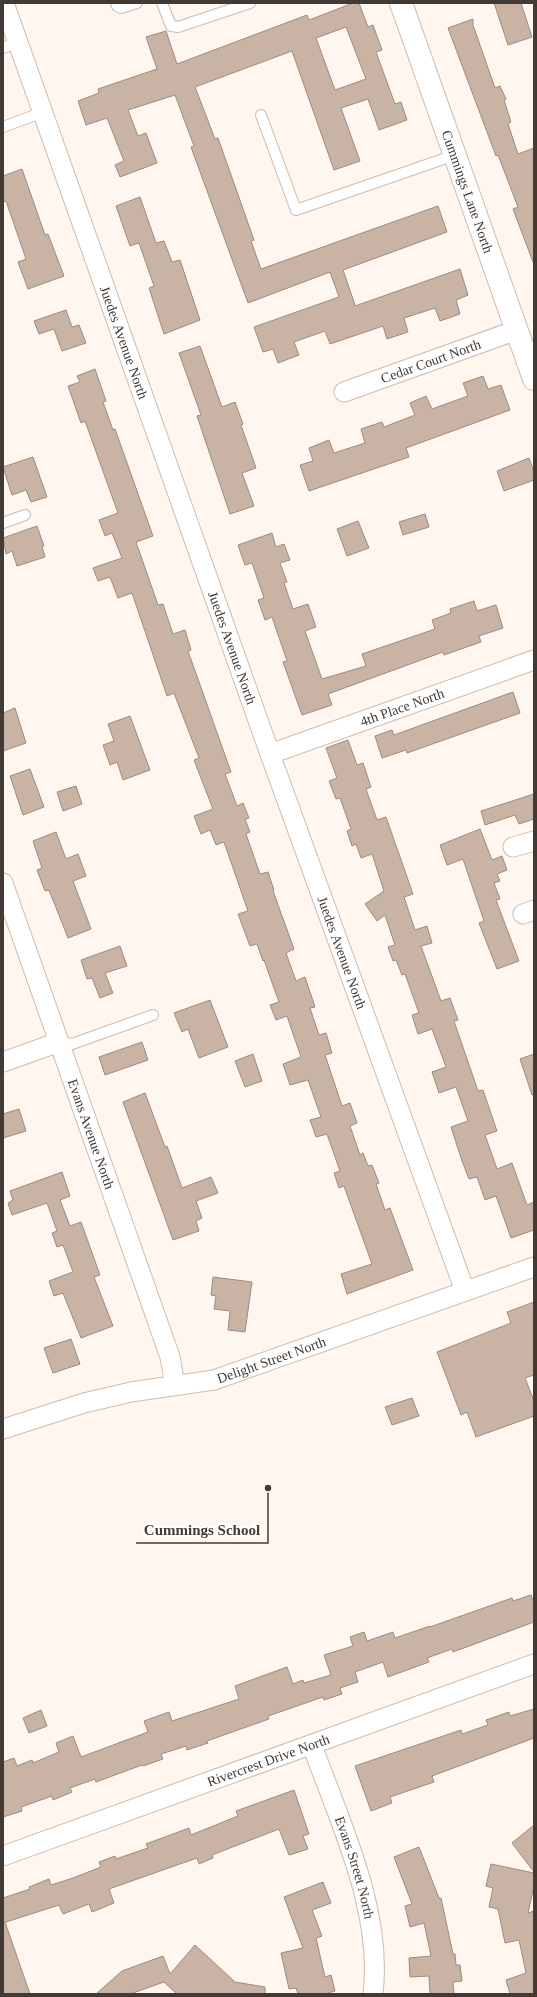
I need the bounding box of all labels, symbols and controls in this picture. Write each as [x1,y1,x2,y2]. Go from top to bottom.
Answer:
street label: Cummings Lane North [439,128,496,255]
street label: Juedes Avenue North [97,284,151,401]
street label: Cedar Court North [379,336,483,386]
street label: Juedes Avenue North [205,589,259,706]
street label: 4th Place North [358,685,446,729]
street label: Juedes Avenue North [315,894,369,1011]
street label: Evans Avenue North [65,1077,118,1191]
street label: Delight Street North [215,1334,328,1386]
callout: Cummings School [136,1516,268,1543]
text: Cummings School [144,1522,260,1538]
street label: Rivercrest Drive North [205,1731,331,1789]
street label: Evans Street North [332,1814,377,1920]

